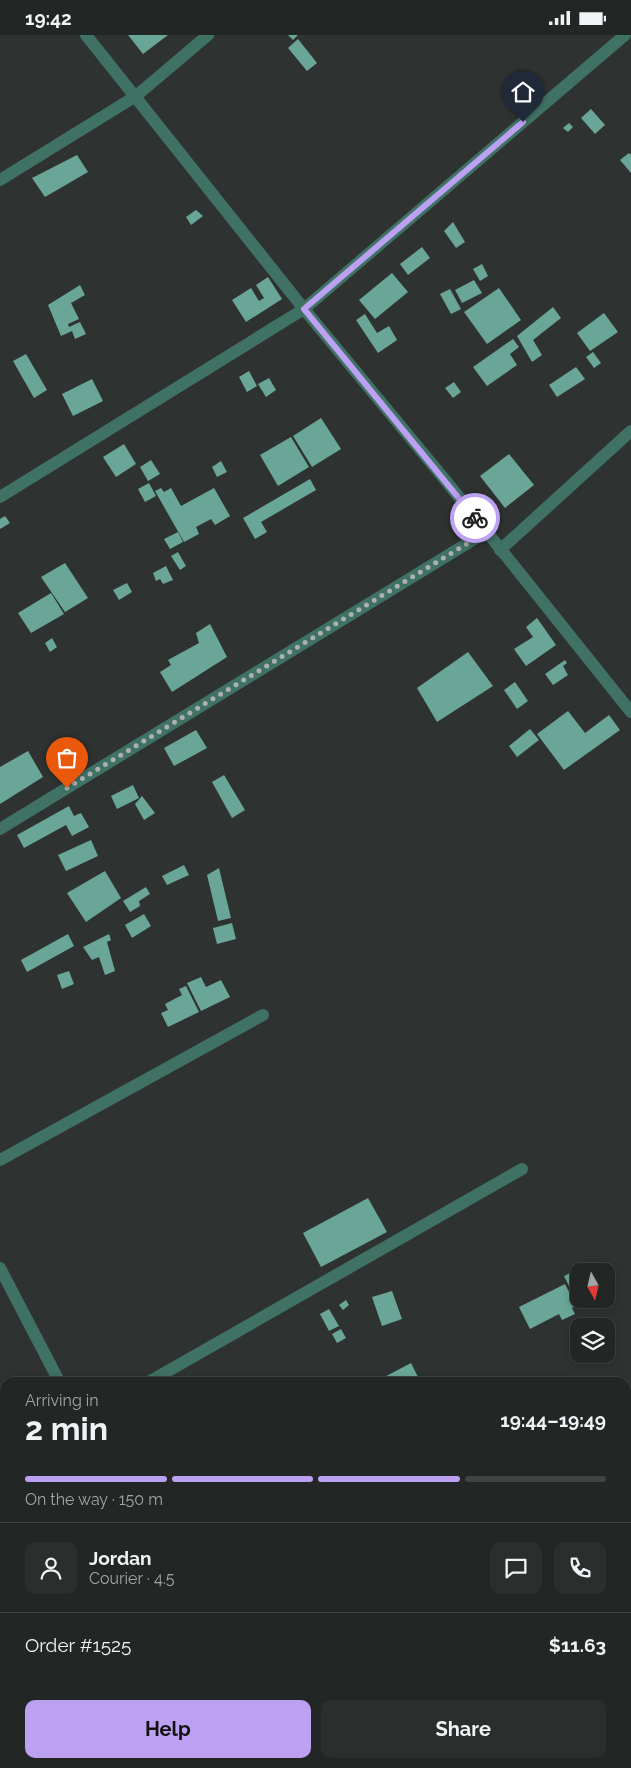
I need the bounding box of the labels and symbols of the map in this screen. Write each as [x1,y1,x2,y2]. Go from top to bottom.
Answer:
pin [502,71,544,122]
courier [450,493,500,543]
pin [46,737,88,788]
north arrow [570,1263,615,1307]

